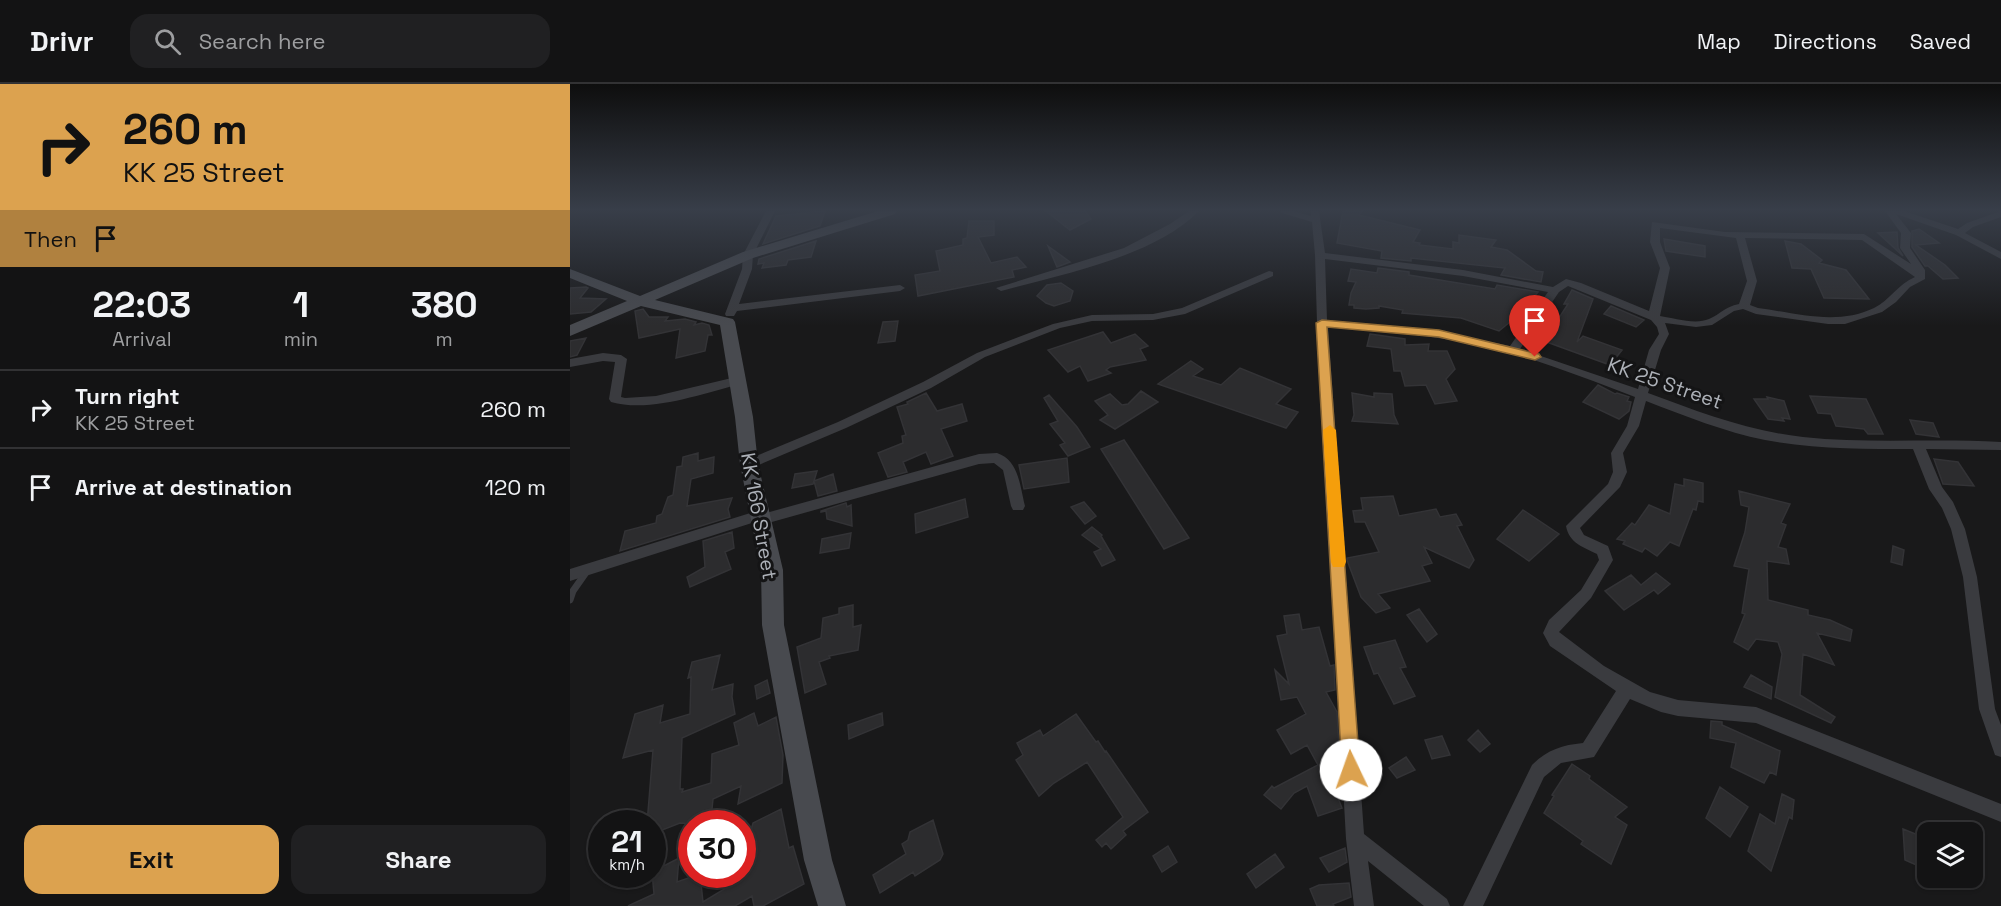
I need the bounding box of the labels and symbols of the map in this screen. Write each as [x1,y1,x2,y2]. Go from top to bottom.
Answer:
pin [1509,295,1560,357]
street label: KK 25 Street [1604,351,1726,415]
street label: KK 166 Street [735,450,783,582]
position arrow [1319,738,1383,802]
speed limit sign: 30 [678,810,756,888]

